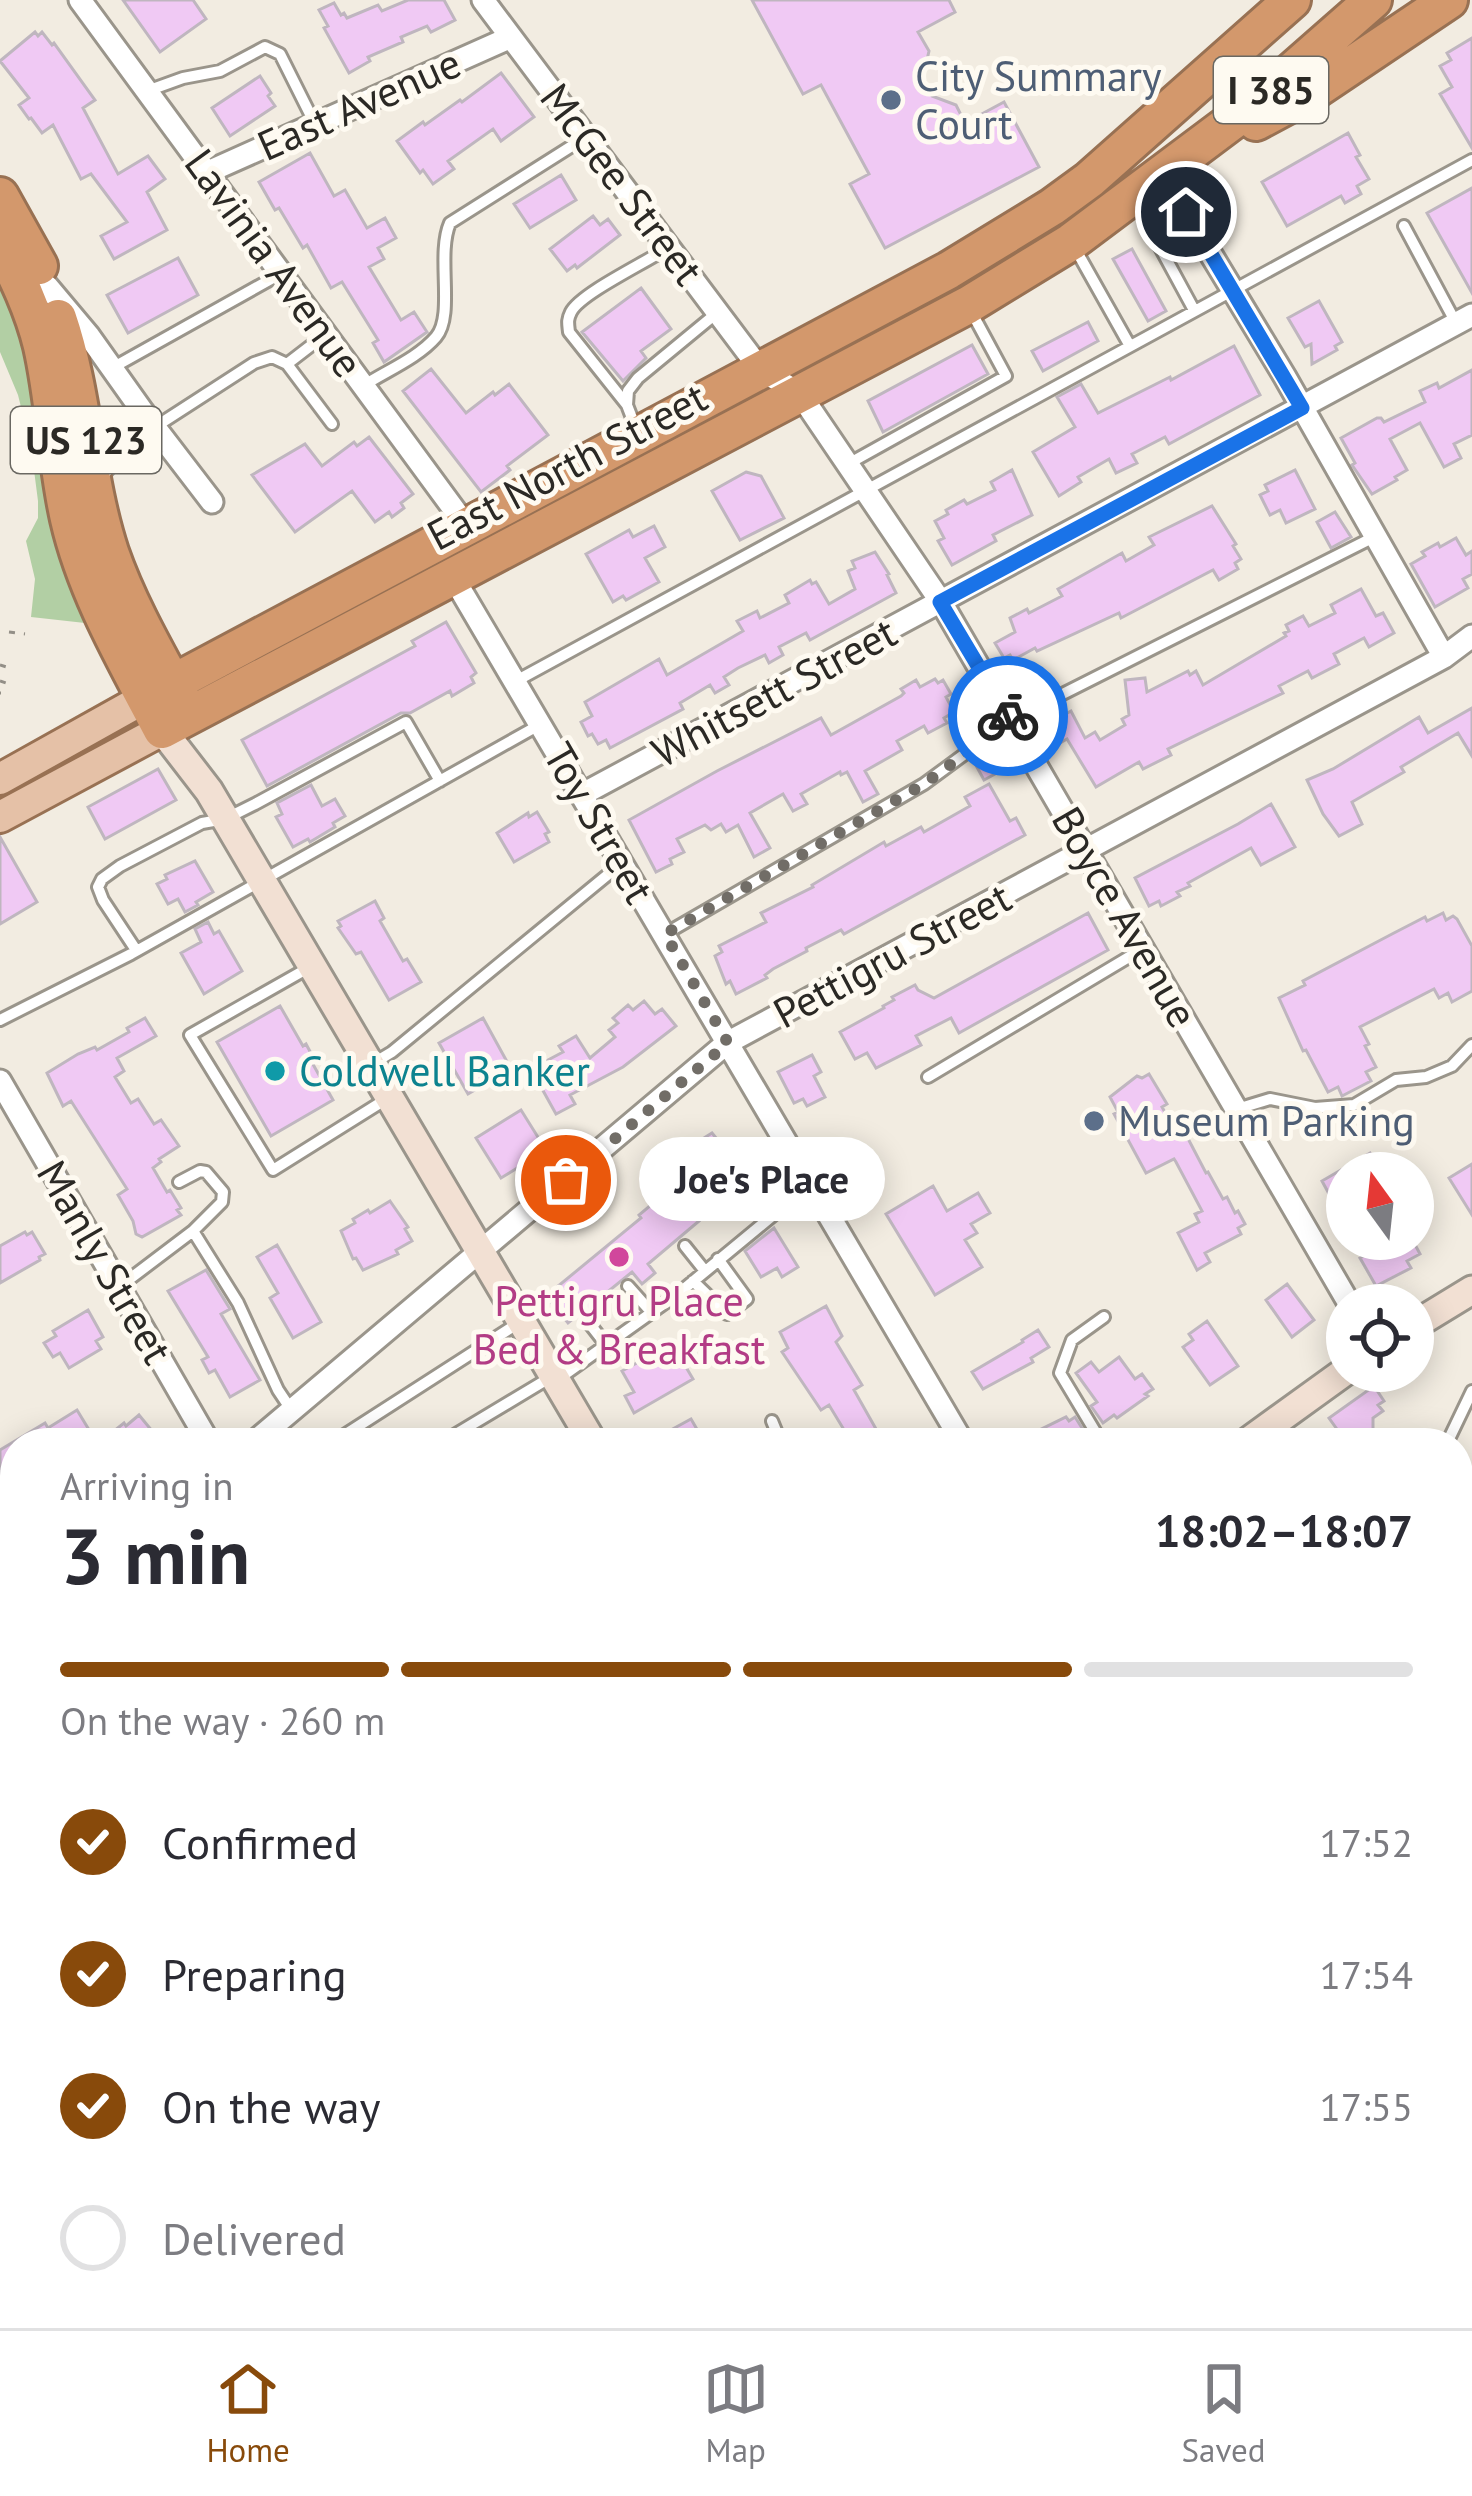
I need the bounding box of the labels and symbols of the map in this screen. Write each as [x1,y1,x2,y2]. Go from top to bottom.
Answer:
street label: East Avenue [249,34,469,173]
place label: City Summary Court [915,48,1162,151]
road number: I 385 [1214,57,1328,123]
street label: McGee Street [529,72,716,296]
marker: City Summary Court [878,87,904,113]
street label: Lavinia Avenue [173,138,376,388]
pin [1135,161,1237,263]
street label: East North Street [418,369,716,562]
road number: US 123 [11,407,161,473]
street label: Whitsett Street [642,604,906,779]
courier [948,656,1068,776]
street label: Toy Street [531,733,667,913]
street label: Boyce Avenue [1040,796,1211,1037]
street label: Pettigru Street [764,869,1020,1040]
place label: Coldwell Banker [299,1043,590,1098]
marker: Coldwell Banker [262,1058,288,1084]
place label: Museum Parking [1118,1093,1415,1148]
marker: Museum Parking [1081,1108,1107,1134]
pin [515,1129,617,1231]
callout: Joe's Place [638,1138,884,1222]
street label: Manly Street [25,1150,186,1373]
north arrow [1326,1152,1434,1260]
marker: Pettigru Place Bed & Breakfast [606,1244,632,1270]
place label: Pettigru Place Bed & Breakfast [473,1273,765,1376]

